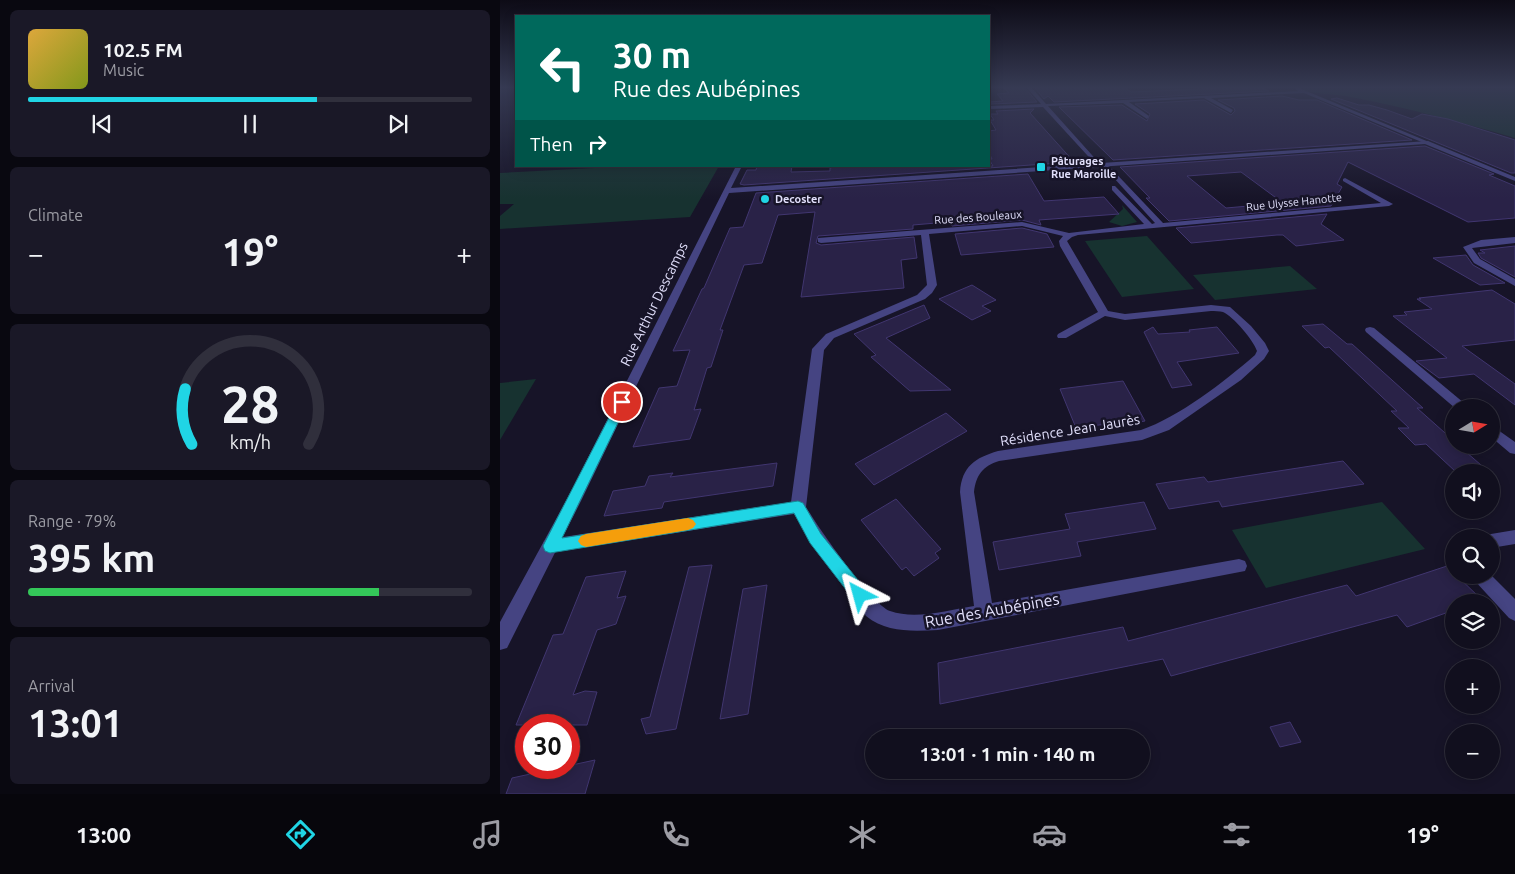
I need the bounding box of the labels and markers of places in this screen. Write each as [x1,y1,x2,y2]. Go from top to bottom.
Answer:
place label: Pâturages Rue Maroille [1051,155,1116,180]
marker: Pâturages Rue Maroille [1035,161,1047,173]
marker: Decoster [759,193,771,205]
place label: Decoster [775,193,822,205]
pin [601,381,643,423]

